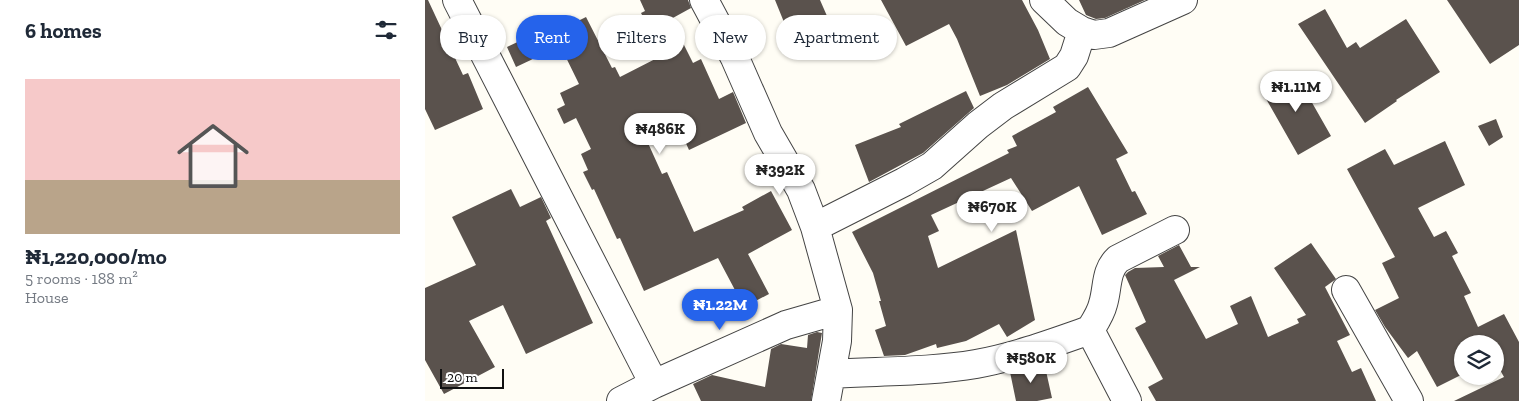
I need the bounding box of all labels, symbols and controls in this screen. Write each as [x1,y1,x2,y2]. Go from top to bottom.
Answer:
chip: Buy [440,15,506,60]
chip: Rent [516,15,588,60]
chip: Filters [598,15,685,60]
chip: New [695,15,766,60]
chip: Apartment [776,15,897,60]
icon: filters [372,16,400,44]
text: 6 homes [25,18,102,43]
pin: ₦1.11M [1255,70,1337,113]
text: ₦1.11M [1271,77,1321,96]
icon: home [168,111,258,201]
pin: ₦486K [625,112,695,155]
text: ₦486K [635,119,685,138]
pin: ₦392K [745,154,815,196]
text: ₦392K [756,160,805,179]
pin: ₦670K [957,190,1027,233]
text: ₦670K [967,197,1017,216]
text: ₦1,220,000/mo [25,244,167,269]
text: 5 rooms · 188 m² [25,269,138,288]
text: House [25,288,68,307]
pin: ₦1.22M [679,288,761,331]
text: ₦1.22M [693,295,747,314]
map controls [1454,335,1504,385]
button: layers [1454,335,1504,385]
pin: ₦580K [996,342,1066,384]
text: ₦580K [1006,348,1056,367]
scale bar [440,366,504,389]
text: 20 m [447,369,478,386]

